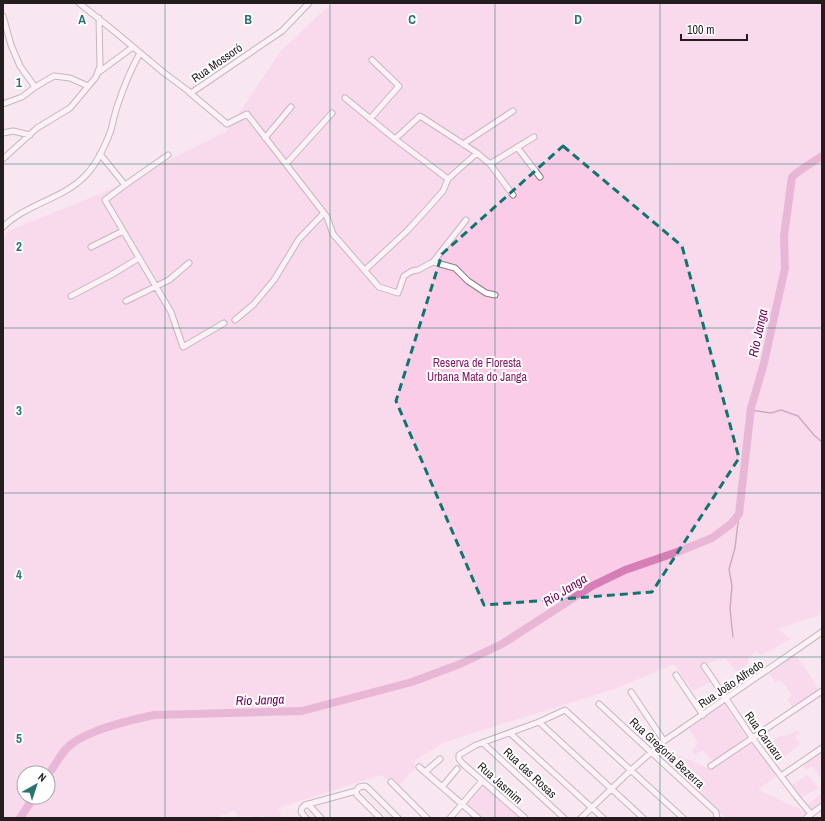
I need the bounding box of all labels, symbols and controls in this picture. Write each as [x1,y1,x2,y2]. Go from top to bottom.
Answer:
text: A [78,11,86,28]
text: B [244,11,252,28]
text: C [408,11,416,28]
text: D [574,11,582,28]
scale bar [681,16,747,42]
text: 100 m [687,22,714,38]
street label: Rua Mossoró [188,40,246,86]
text: 1 [16,74,22,91]
text: 2 [16,238,22,255]
water label: Rio Janga [745,307,771,359]
park label: Reserva de Floresta Urbana Mata do Janga [427,355,528,385]
text: 3 [16,402,22,419]
text: 4 [16,566,22,583]
water label: Rio Janga [540,570,590,610]
street label: Rua João Alfredo [695,656,767,712]
water label: Rio Janga [235,691,285,709]
street label: Rua Caruaru [741,709,787,763]
street label: Rua Gregoria Bezerra [626,714,708,792]
text: 5 [16,730,22,747]
street label: Rua das Rosas [500,744,560,802]
street label: Rua Jasmim [474,759,526,807]
north arrow [16,765,56,805]
text: N [35,770,49,785]

